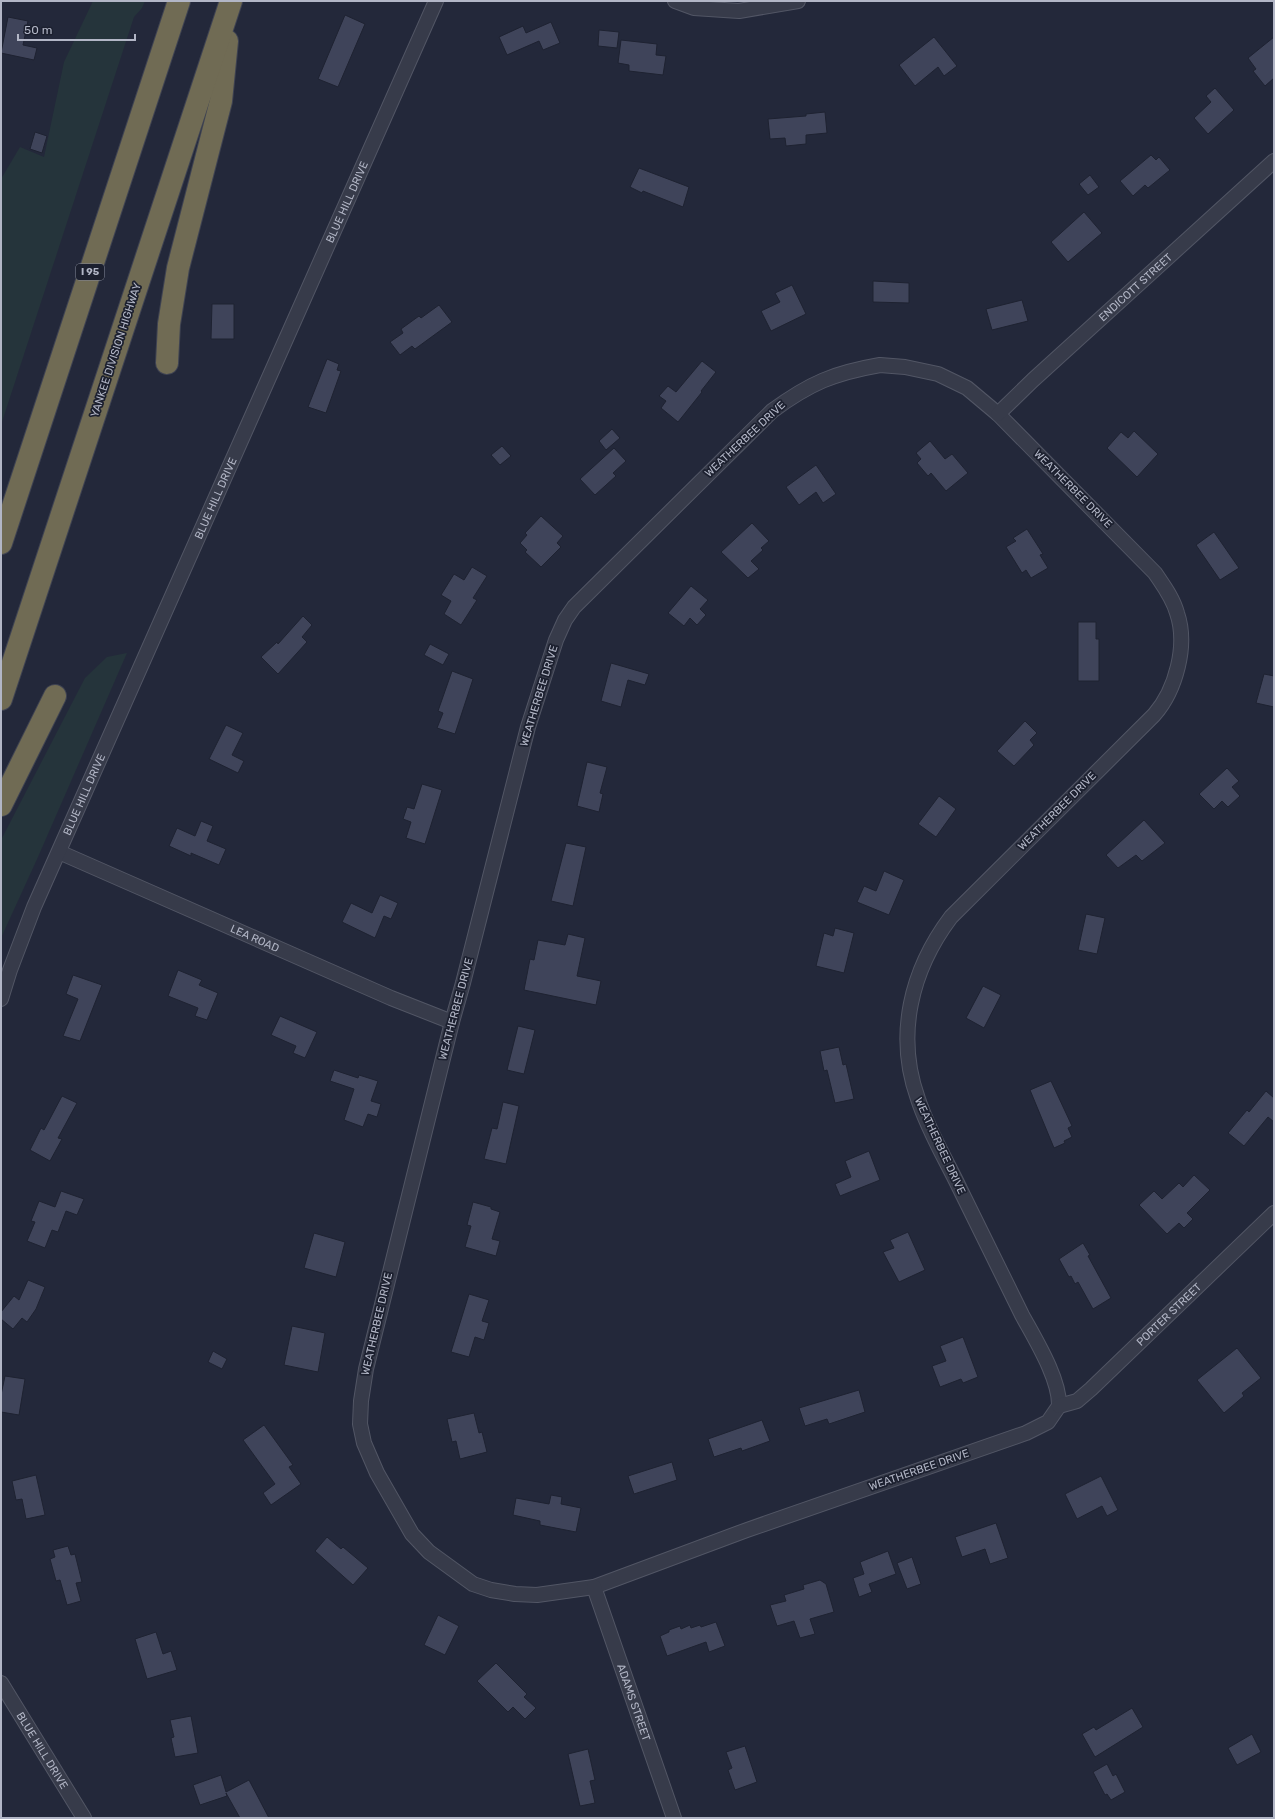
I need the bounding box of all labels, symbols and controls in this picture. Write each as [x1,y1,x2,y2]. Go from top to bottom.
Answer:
scale bar [18,16,135,42]
text: 50 m [24,23,52,37]
street label: BLUE HILL DRIVE [323,159,371,245]
street label: ENDICOTT STREET [1096,250,1175,324]
road number: I 95 [76,264,104,280]
street label: YANKEE DIVISION HIGHWAY [88,281,144,419]
street label: WEATHERBEE DRIVE [702,398,788,480]
street label: WEATHERBEE DRIVE [1031,447,1115,531]
street label: BLUE HILL DRIVE [192,455,239,541]
street label: WEATHERBEE DRIVE [517,644,561,748]
street label: BLUE HILL DRIVE [60,751,108,837]
street label: WEATHERBEE DRIVE [1015,769,1099,853]
street label: LEA ROAD [228,922,281,955]
street label: WEATHERBEE DRIVE [436,956,476,1061]
street label: WEATHERBEE DRIVE [912,1096,968,1197]
street label: WEATHERBEE DRIVE [359,1271,395,1377]
street label: PORTER STREET [1134,1280,1204,1348]
street label: WEATHERBEE DRIVE [867,1447,971,1493]
street label: ADAMS STREET [615,1662,653,1743]
street label: BLUE HILL DRIVE [14,1709,71,1791]

